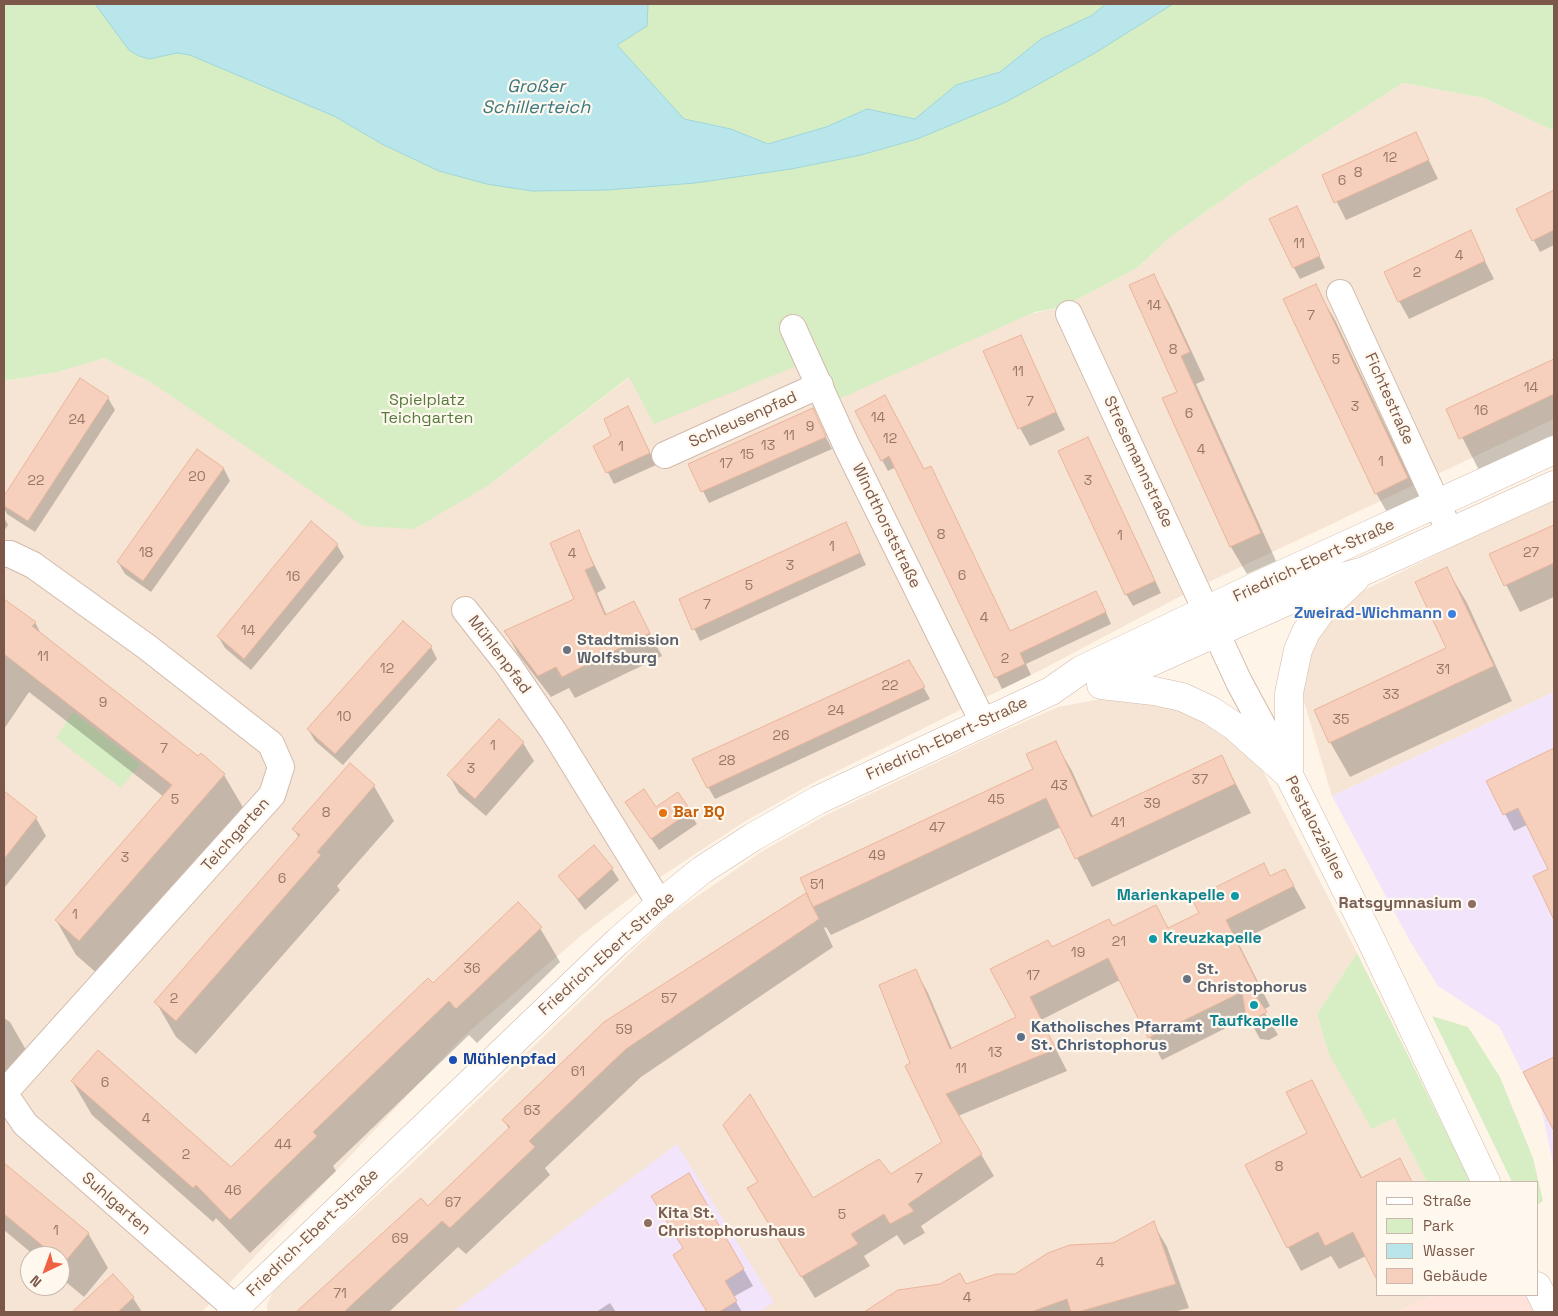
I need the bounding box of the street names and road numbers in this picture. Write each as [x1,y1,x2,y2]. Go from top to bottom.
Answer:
street label: Fichtestraße [1360,350,1418,448]
street label: Schleusenpfad [686,388,800,452]
street label: Stresemannstraße [1099,393,1177,531]
street label: Windthorststraße [847,460,925,592]
street label: Friedrich-Ebert-Straße [1230,515,1398,607]
street label: Mühlenpfad [463,612,535,698]
street label: Friedrich-Ebert-Straße [863,693,1031,785]
street label: Pestalozziallee [1281,773,1349,883]
street label: Teichgarten [198,794,274,876]
street label: Friedrich-Ebert-Straße [535,888,679,1020]
street label: Friedrich-Ebert-Straße [243,1165,383,1301]
street label: Suhlgarten [78,1169,154,1239]

